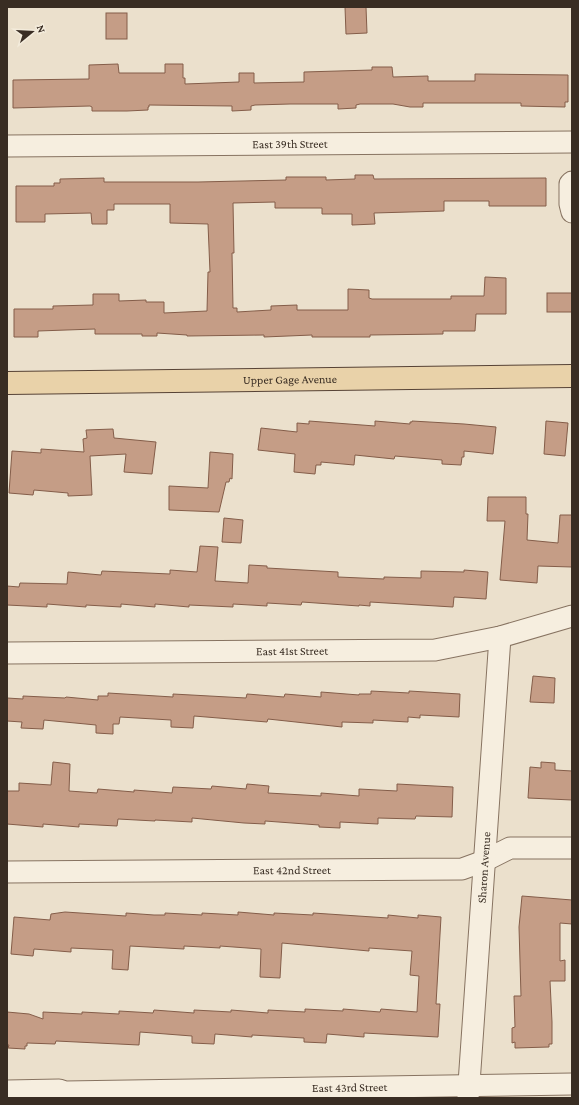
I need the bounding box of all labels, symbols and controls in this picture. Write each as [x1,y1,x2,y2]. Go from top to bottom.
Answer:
north arrow [12,12,52,52]
text: N [35,23,49,35]
street label: East 39th Street [252,137,329,151]
street label: Upper Gage Avenue [243,372,337,387]
street label: East 41st Street [256,644,329,658]
street label: Sharon Avenue [475,831,493,904]
street label: East 42nd Street [253,863,332,877]
street label: East 43rd Street [312,1080,389,1095]

